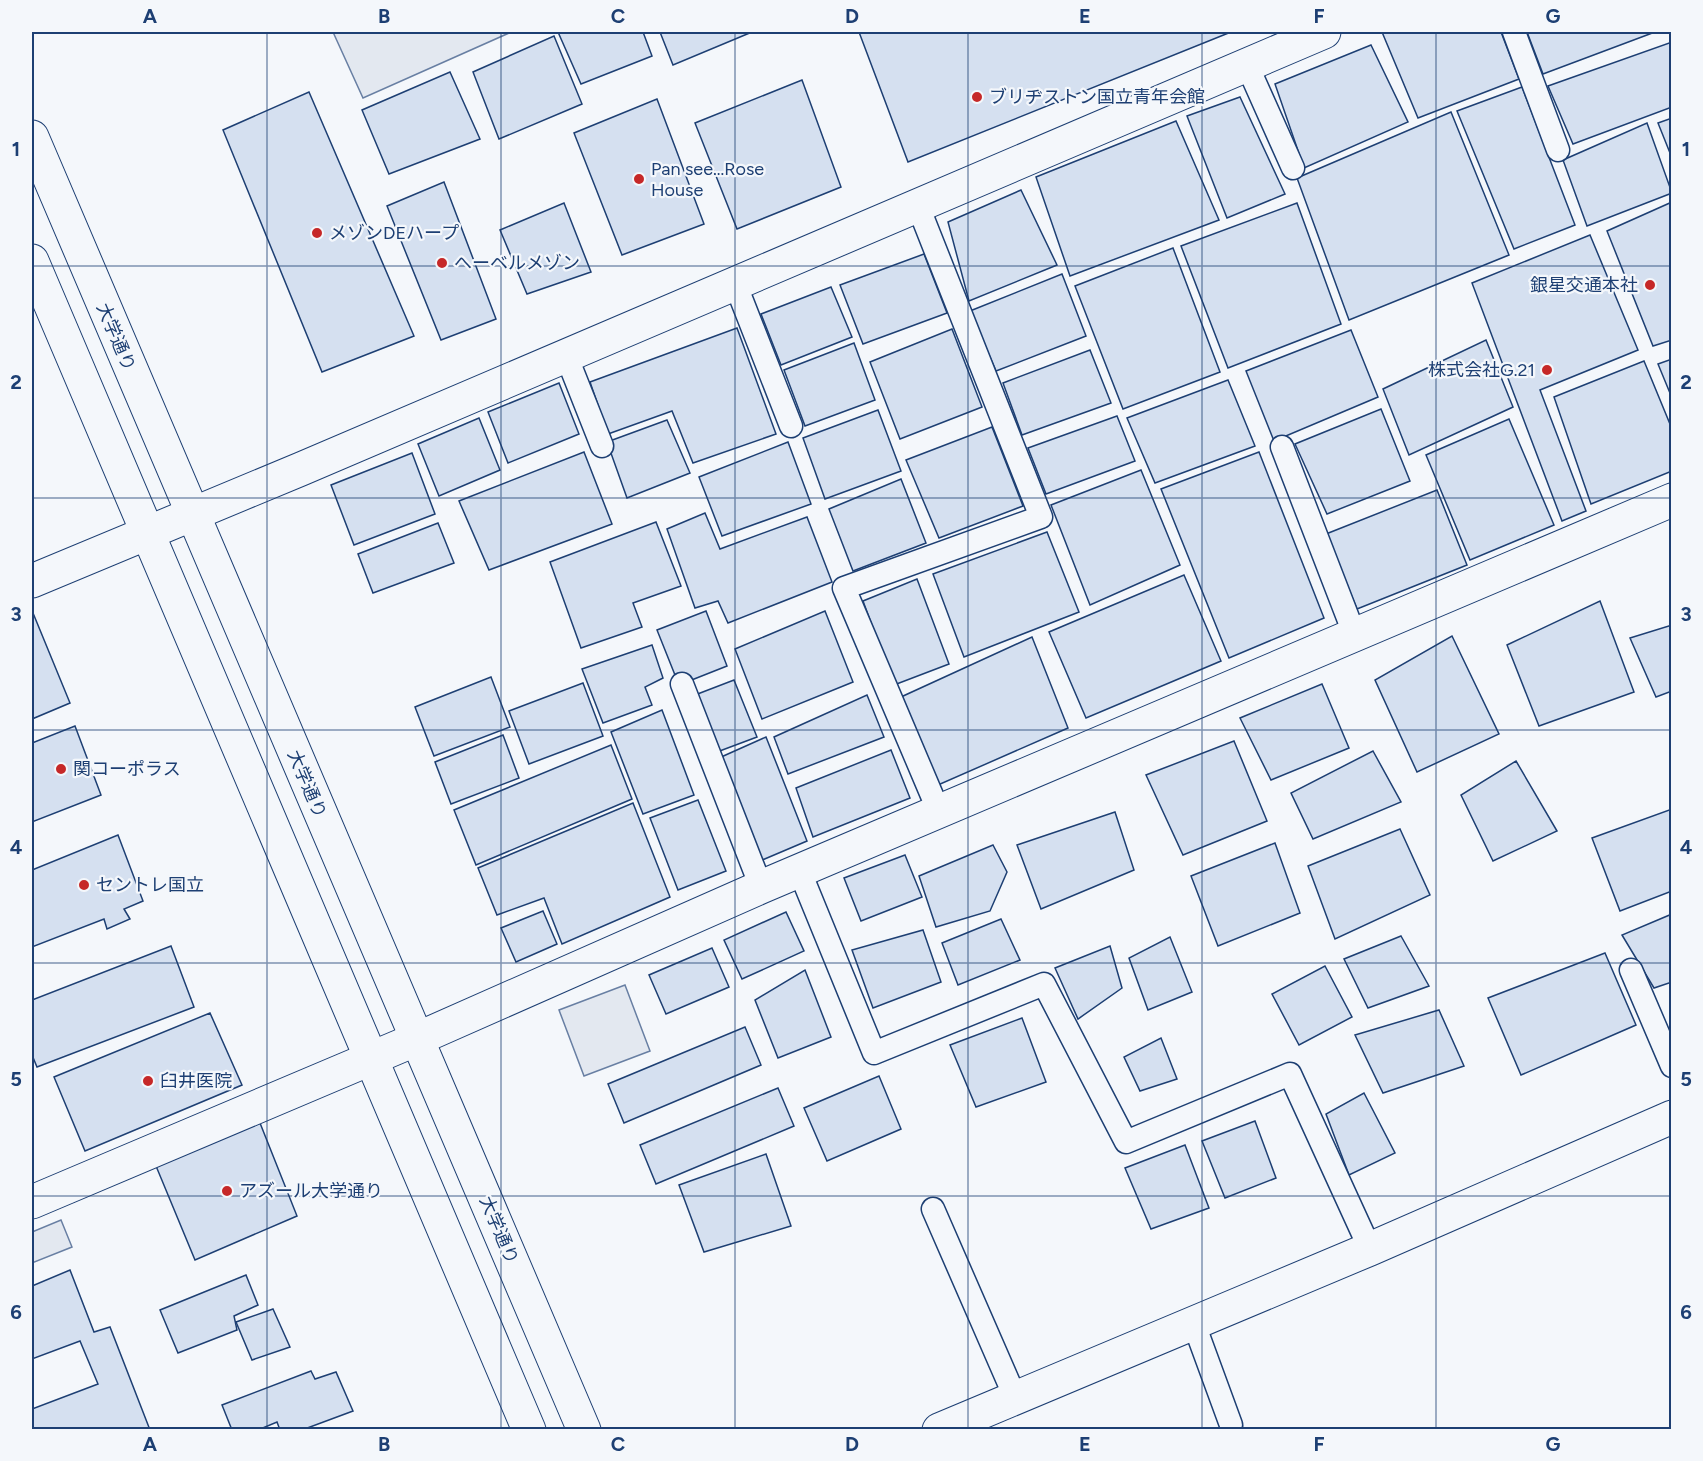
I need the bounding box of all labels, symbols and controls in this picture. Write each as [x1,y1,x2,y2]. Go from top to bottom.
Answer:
text: A [143,4,158,28]
text: B [378,4,390,28]
text: C [611,4,625,28]
text: D [845,4,859,28]
text: E [1079,4,1091,28]
text: F [1313,4,1325,28]
text: G [1546,4,1561,28]
place label: ブリヂストン国立青年会館 [989,86,1205,108]
marker: ブリヂストン国立青年会館 [970,90,984,104]
text: 1 [12,137,20,161]
text: 1 [1682,137,1690,161]
place label: Pan see...Rose House [651,158,764,201]
marker: Pan see...Rose House [632,172,646,186]
place label: メゾンDEハープ [329,222,459,244]
marker: メゾンDEハープ [310,226,324,240]
place label: へーベルメゾン [454,252,580,274]
marker: へーベルメゾン [435,256,449,270]
place label: 銀星交通本社 [1530,274,1638,296]
marker: 銀星交通本社 [1643,278,1657,292]
street label: 大学通り [92,300,140,374]
place label: 株式会社G.21 [1428,359,1535,381]
marker: 株式会社G.21 [1540,363,1554,377]
text: 2 [10,370,22,394]
text: 2 [1680,370,1692,394]
text: 3 [10,602,22,626]
text: 3 [1680,602,1692,626]
street label: 大学通り [283,747,331,821]
place label: 関コーポラス [73,758,181,780]
marker: 関コーポラス [54,762,68,776]
text: 4 [10,835,23,859]
text: 4 [1680,835,1693,859]
place label: セントレ国立 [96,874,204,896]
marker: セントレ国立 [77,878,91,892]
text: 5 [10,1067,22,1091]
text: 5 [1680,1067,1692,1091]
place label: 臼井医院 [160,1070,232,1092]
marker: 臼井医院 [141,1074,155,1088]
place label: アズール大学通り [239,1180,383,1202]
marker: アズール大学通り [220,1184,234,1198]
street label: 大学通り [475,1193,523,1267]
text: 6 [10,1300,22,1324]
text: 6 [1680,1300,1692,1324]
text: A [143,1432,158,1456]
text: B [378,1432,390,1456]
text: C [611,1432,625,1456]
text: D [845,1432,859,1456]
text: E [1079,1432,1091,1456]
text: F [1313,1432,1325,1456]
text: G [1546,1432,1561,1456]

